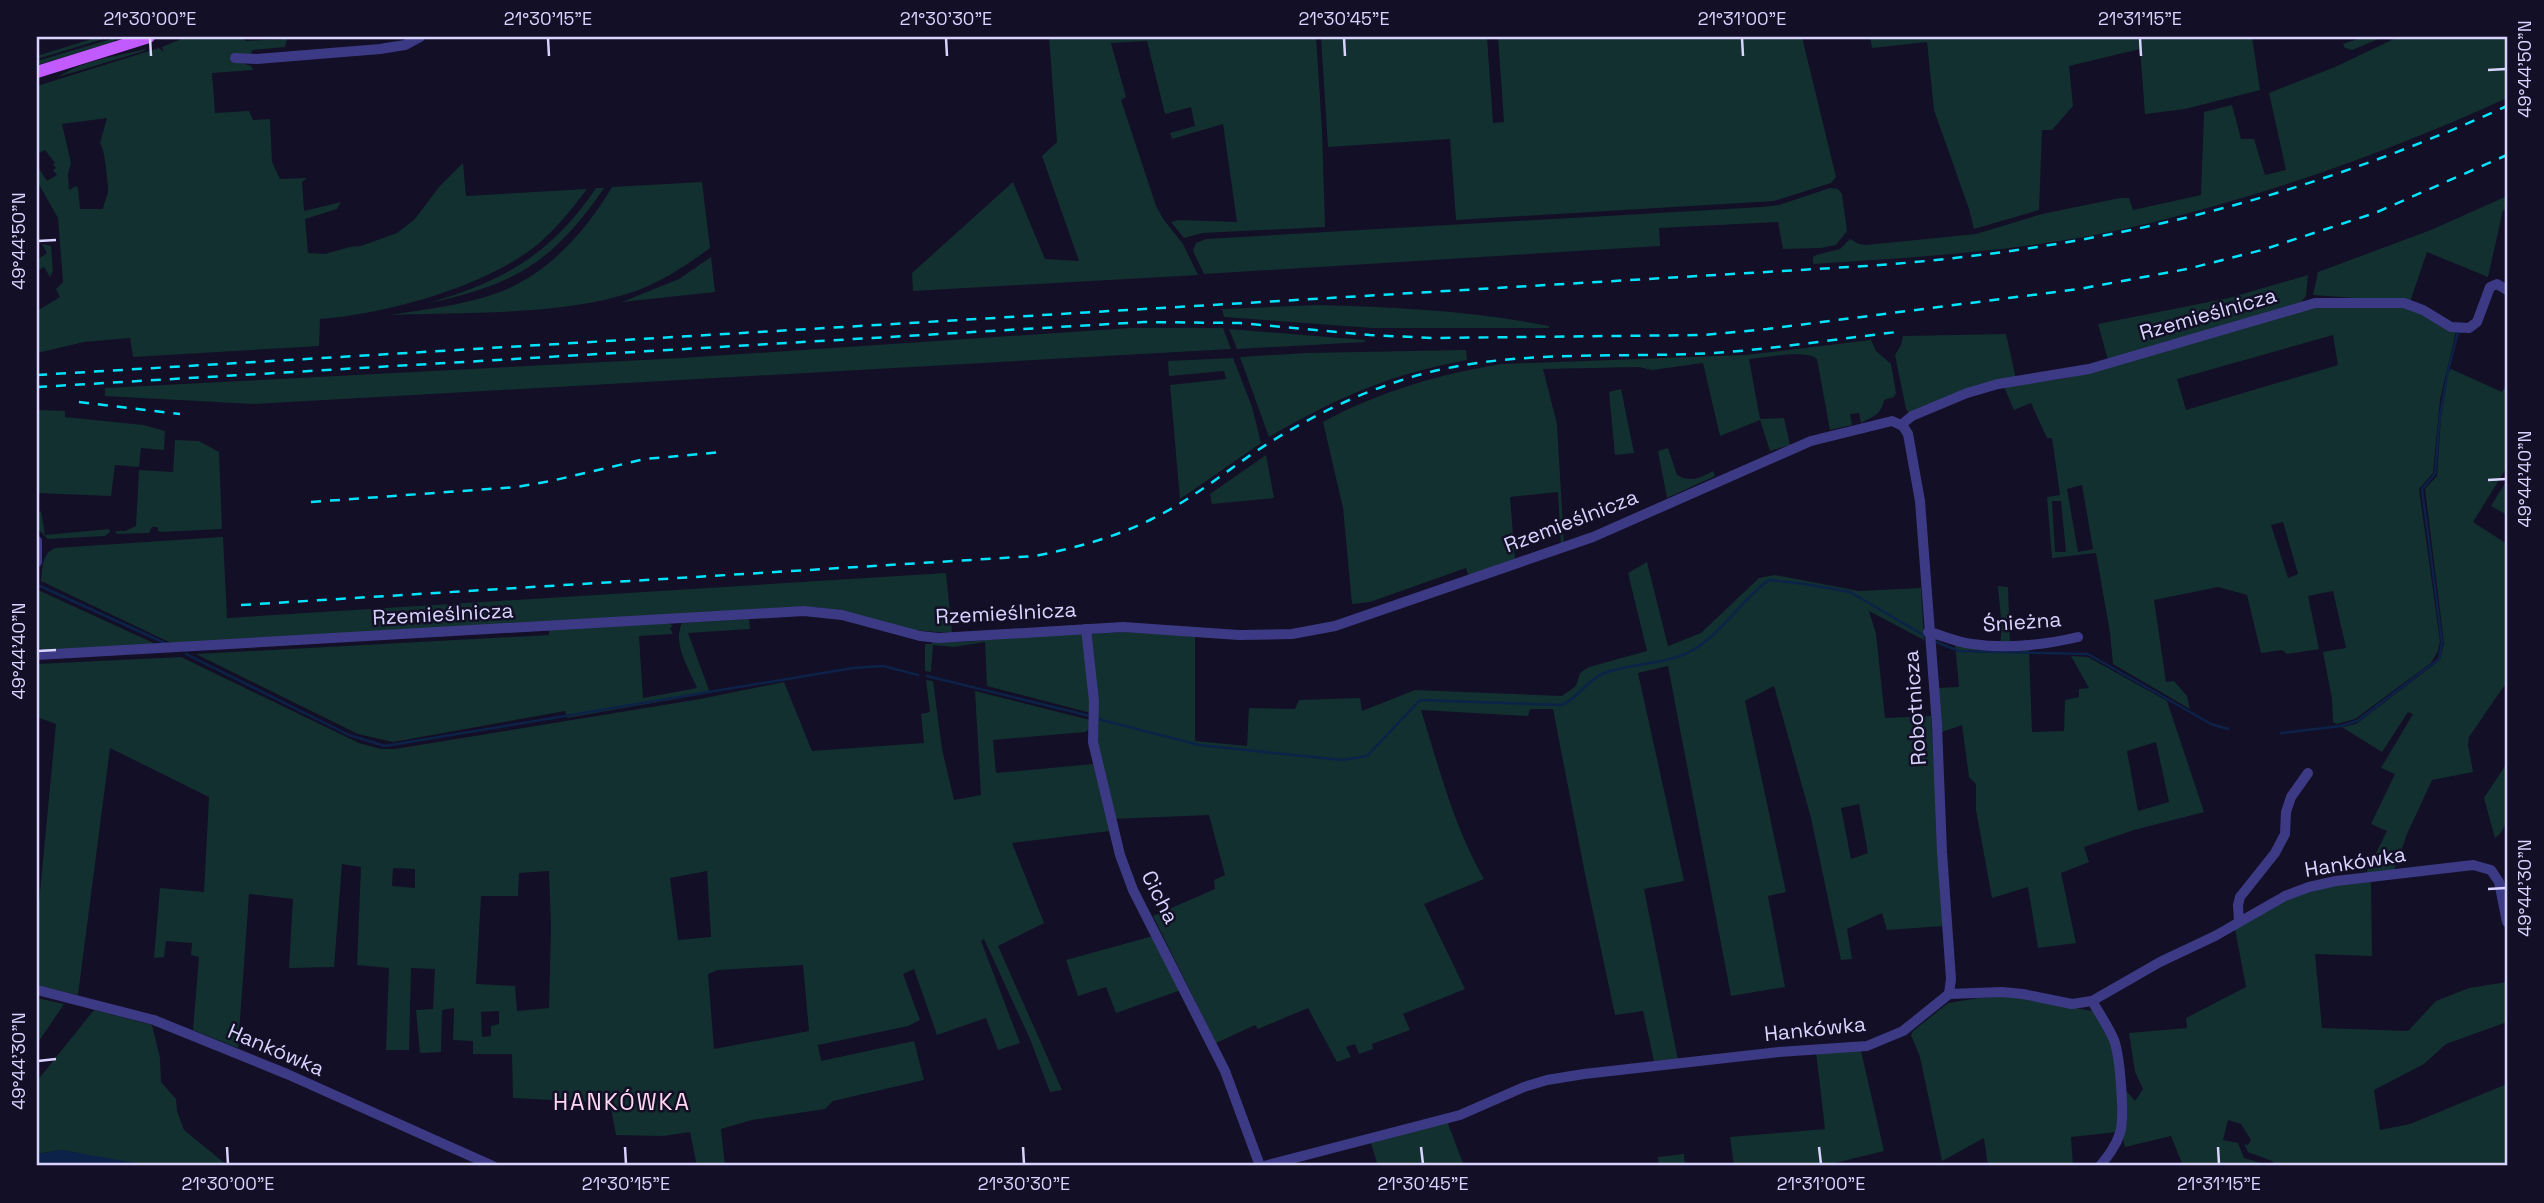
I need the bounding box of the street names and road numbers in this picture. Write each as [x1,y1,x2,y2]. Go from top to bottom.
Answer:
street label: Rzemieślnicza [2136,281,2279,346]
street label: Rzemieślnicza [1500,483,1642,558]
street label: Rzemieślnicza [935,595,1077,630]
street label: Rzemieślnicza [372,596,514,631]
street label: Śnieżna [1982,605,2062,638]
street label: Robotnicza [1897,650,1932,766]
street label: Hankówka [2302,840,2408,883]
street label: Cicha [1136,866,1185,928]
street label: Hankówka [1763,1010,1867,1047]
street label: Hankówka [224,1017,329,1082]

